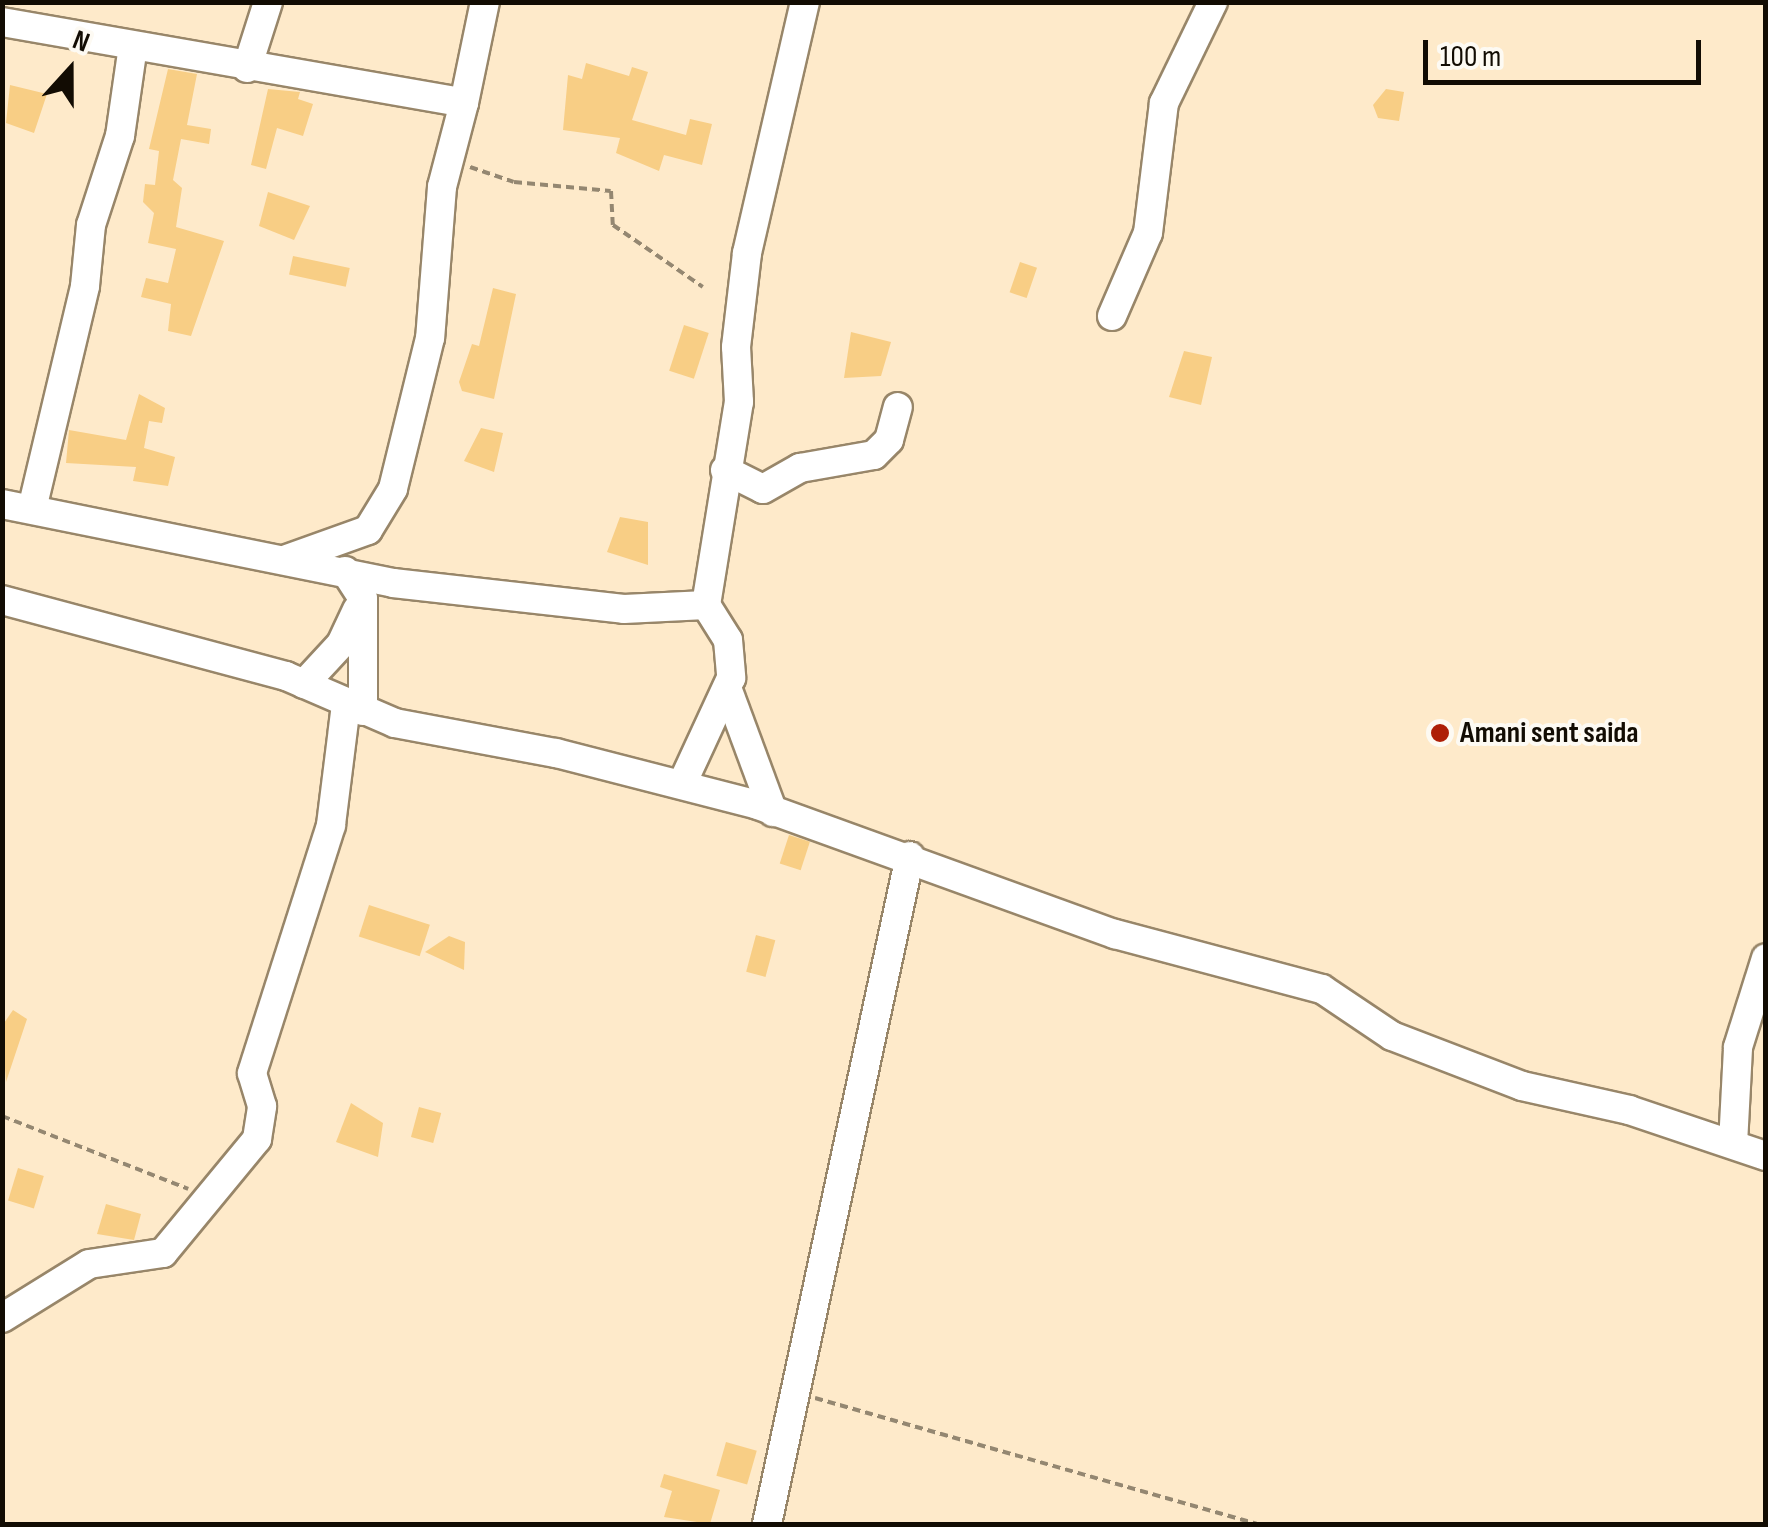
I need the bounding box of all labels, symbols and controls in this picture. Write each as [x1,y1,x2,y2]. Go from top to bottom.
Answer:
north arrow [20,20,120,120]
scale bar [1428,20,1706,82]
text: N [68,23,94,60]
text: 100 m [1440,39,1501,75]
place label: Amani sent saida [1460,715,1639,751]
marker: Amani sent saida [1429,722,1451,744]

